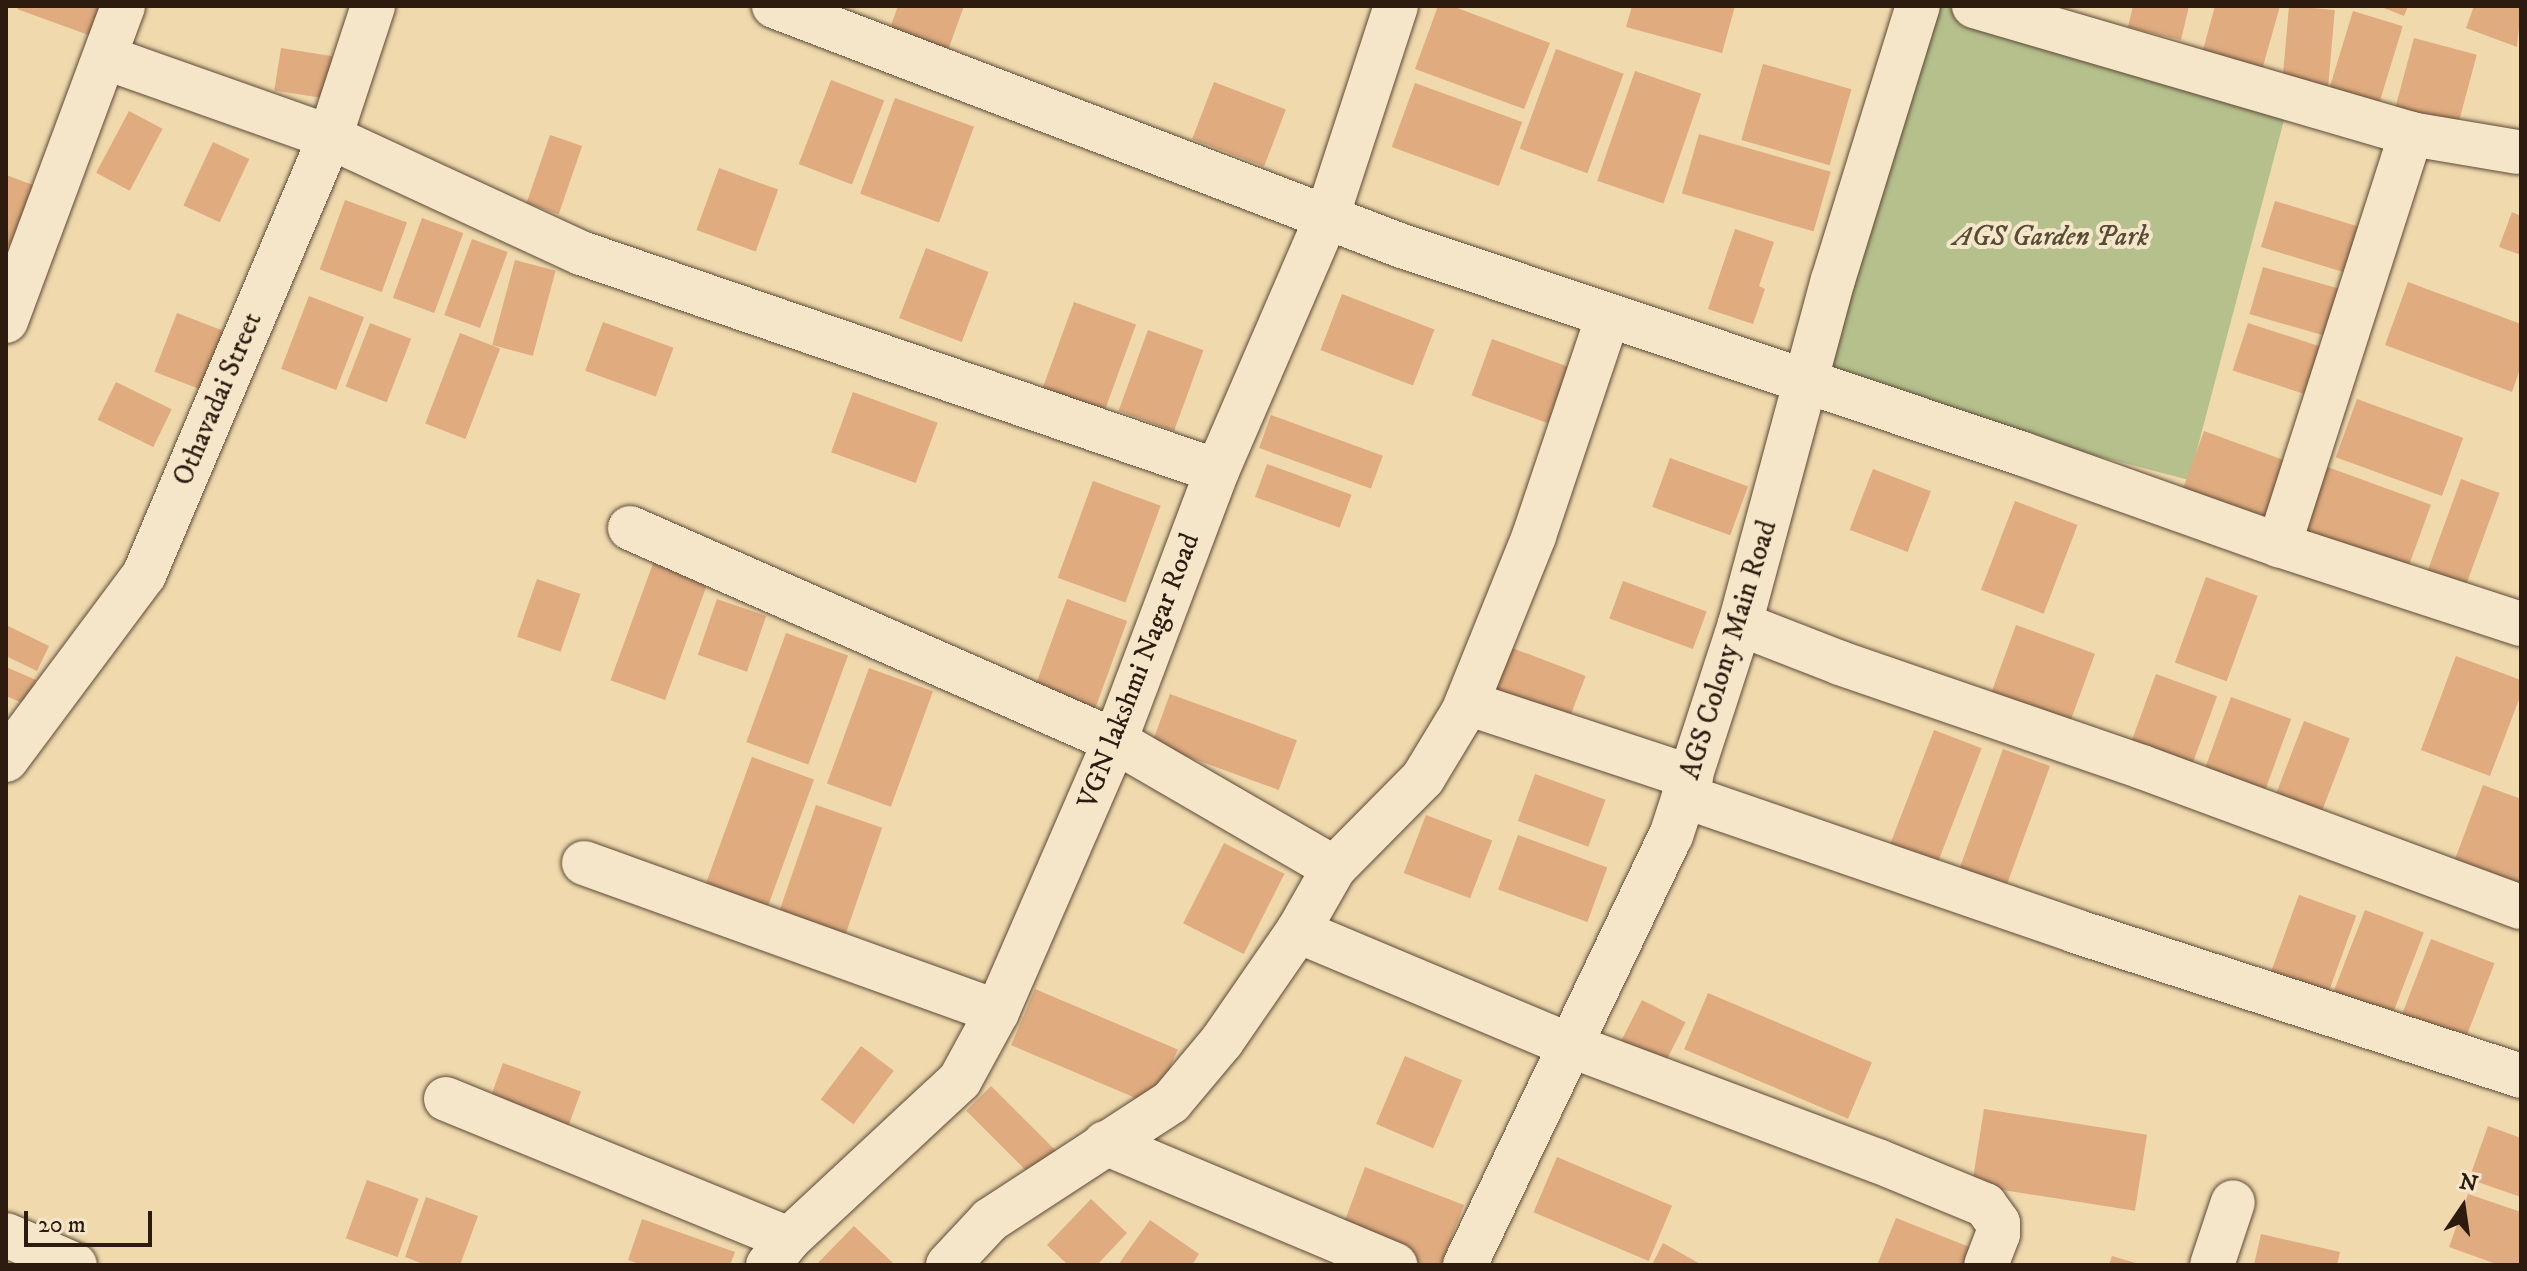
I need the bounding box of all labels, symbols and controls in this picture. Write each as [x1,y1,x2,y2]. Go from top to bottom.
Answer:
park label: AGS Garden Park [1953,220,2149,254]
street label: Othavadai Street [166,307,270,491]
street label: AGS Colony Main Road [1674,516,1784,784]
street label: VGN lakshmi Nagar Road [1071,529,1207,813]
north arrow [2423,1167,2503,1247]
text: N [2457,1168,2480,1198]
scale bar [28,1195,156,1245]
text: 20 m [38,1210,86,1240]

